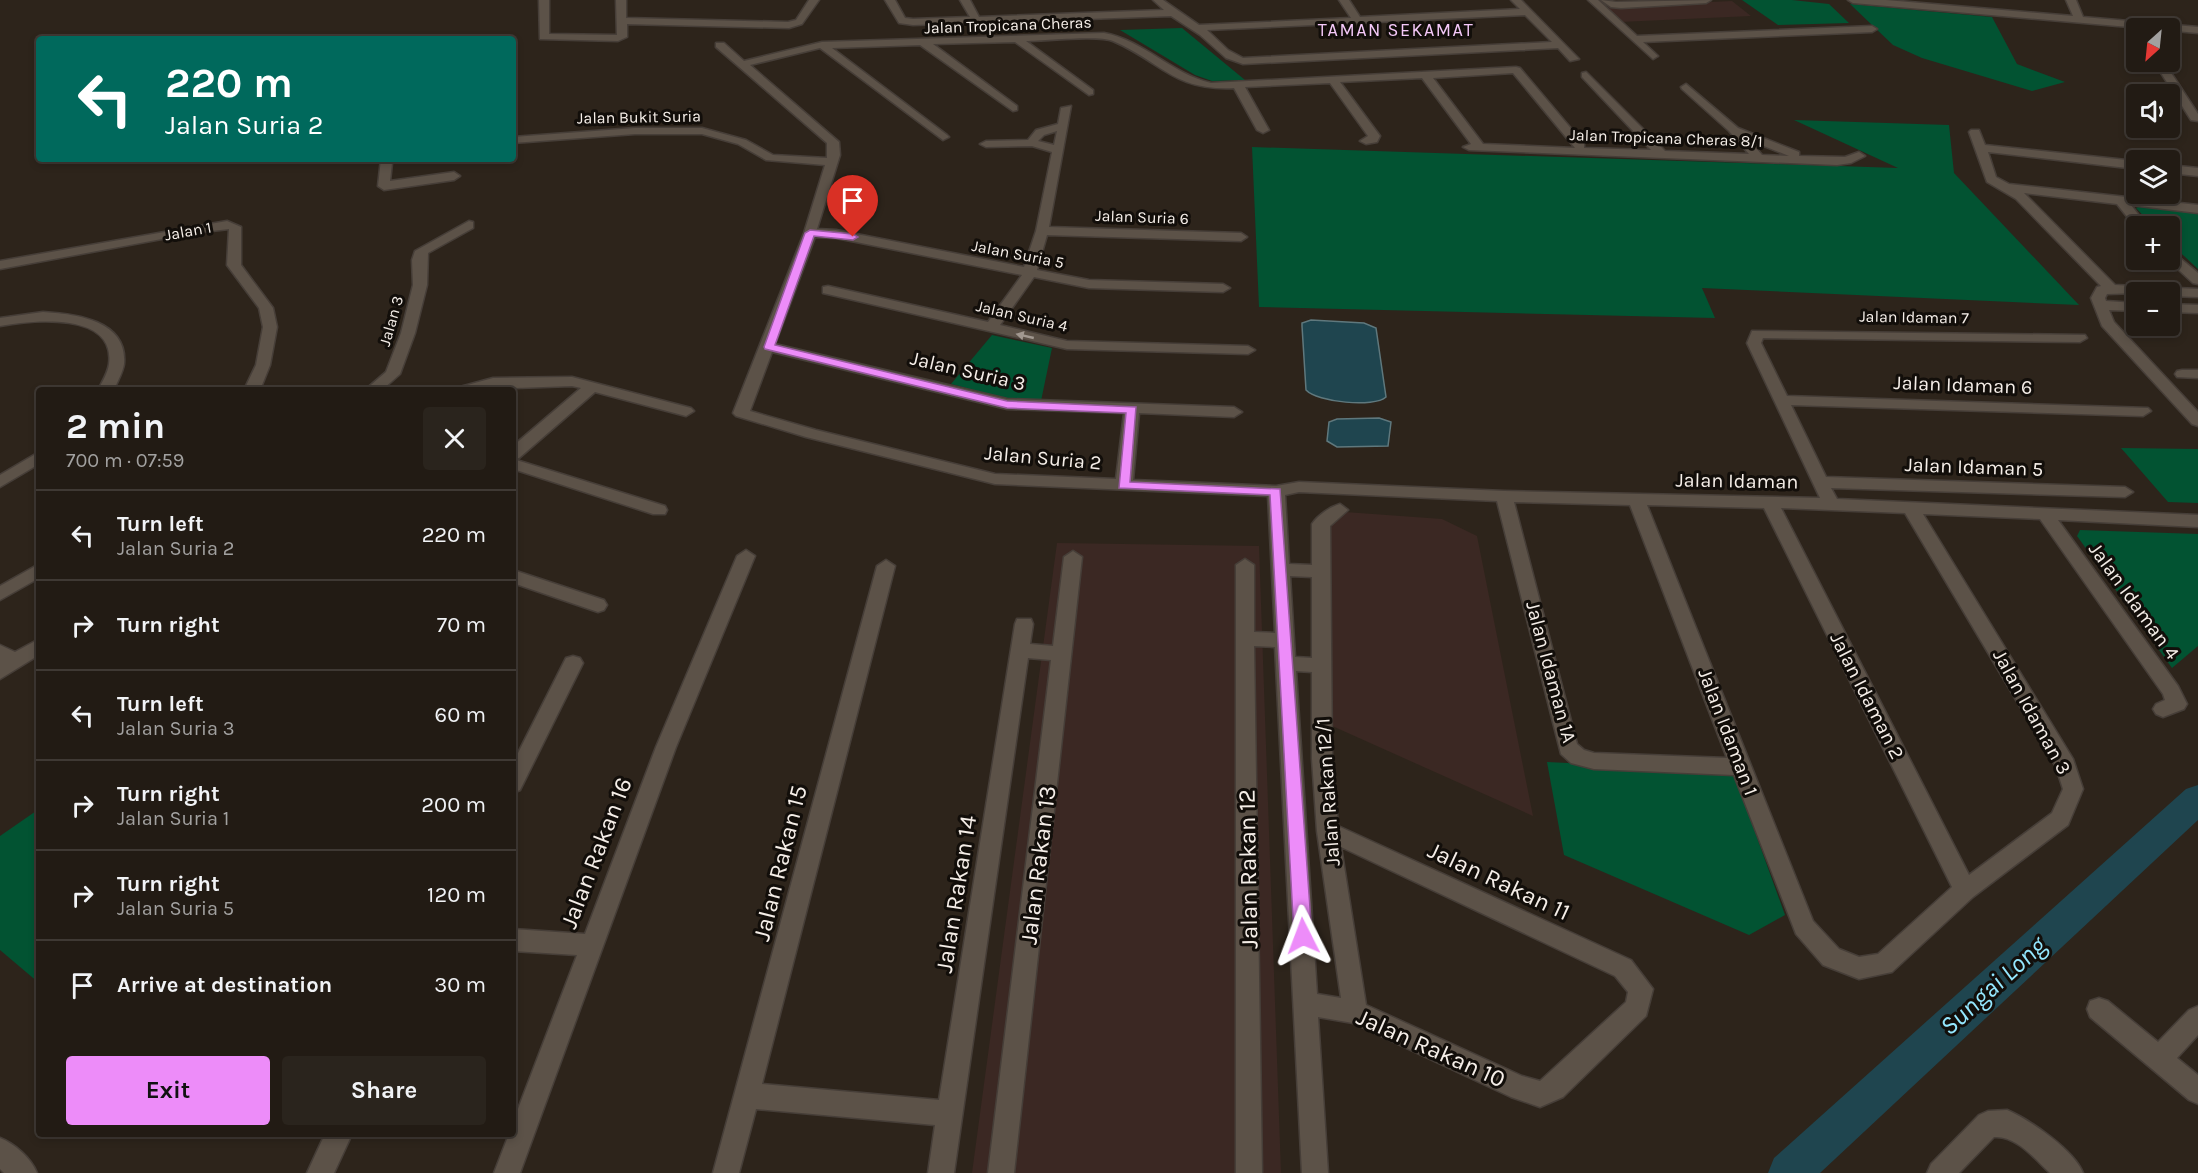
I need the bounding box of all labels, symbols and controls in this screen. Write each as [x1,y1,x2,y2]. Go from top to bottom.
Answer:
street label: Jalan Tropicana Cheras [924,13,1092,37]
north arrow [2126,18,2180,72]
map controls [2126,18,2180,336]
district label: TAMAN SEKAMAT [1318,19,1474,41]
text: 220 m [165,58,293,108]
icon: left [66,60,144,138]
button: sound [2126,84,2180,138]
street label: Jalan Bukit Suria [577,106,701,128]
text: Jalan Suria 2 [165,109,323,141]
street label: Jalan Tropicana Cheras 8/1 [1569,125,1763,151]
button: layers [2126,150,2180,204]
pin [827,175,878,237]
icon: arrive [836,184,869,217]
street label: Jalan Suria 6 [1095,206,1189,228]
button: + [2126,216,2180,270]
street label: Jalan 1 [163,218,213,244]
street label: Jalan Suria 5 [970,236,1066,272]
button: − [2126,282,2180,336]
street label: Jalan 3 [375,294,407,348]
street label: Jalan Suria 4 [974,296,1070,336]
street label: Jalan Idaman 7 [1859,307,1969,327]
one-way arrow [1016,330,1034,340]
street label: Jalan Suria 3 [908,347,1028,395]
street label: Jalan Idaman 6 [1893,371,2033,399]
text: 2 min [66,405,165,447]
button: close [423,407,486,470]
street label: Jalan Suria 2 [984,441,1102,475]
text: 700 m · 07:59 [66,449,184,472]
street label: Jalan Idaman 5 [1904,453,2044,481]
street label: Jalan Idaman [1675,468,1799,494]
text: Turn left [117,511,204,537]
icon: left [66,519,99,552]
text: 220 m [422,522,486,548]
text: Jalan Suria 2 [117,537,234,560]
street label: Jalan Idaman 4 [2084,538,2184,664]
street label: Jalan Idaman 1A [1521,599,1581,745]
icon: right [66,609,99,642]
text: Turn right [117,612,220,638]
text: 70 m [437,612,486,638]
street label: Jalan Idaman 2 [1825,629,1909,763]
street label: Jalan Idaman 3 [1988,645,2076,779]
street label: Jalan Idaman 1 [1693,665,1763,799]
text: Turn left [117,691,204,717]
icon: left [66,699,99,732]
text: 60 m [435,702,486,728]
text: Jalan Suria 3 [117,717,234,740]
street label: Jalan Rakan 12/1 [1311,717,1345,867]
street label: Jalan Rakan 16 [554,774,638,932]
text: Turn right [117,781,220,807]
street label: Jalan Rakan 15 [747,782,813,944]
street label: Jalan Rakan 13 [1014,784,1062,946]
icon: right [66,789,99,822]
street label: Jalan Rakan 12 [1233,789,1263,949]
text: 200 m [421,792,486,818]
text: Jalan Suria 1 [117,807,229,830]
street label: Jalan Rakan 14 [930,813,982,975]
street label: Jalan Rakan 11 [1423,836,1575,926]
text: Turn right [117,871,220,897]
icon: right [66,879,99,912]
text: 120 m [427,882,486,908]
text: Jalan Suria 5 [117,897,234,920]
position arrow [1271,904,1335,968]
water label: Sungai Long [1933,929,2054,1042]
icon: arrive [66,969,99,1002]
text: Arrive at destination [117,972,332,998]
text: 30 m [434,972,486,998]
street label: Jalan Rakan 10 [1352,1003,1510,1093]
button: Exit [66,1056,270,1125]
button: Share [282,1056,486,1125]

